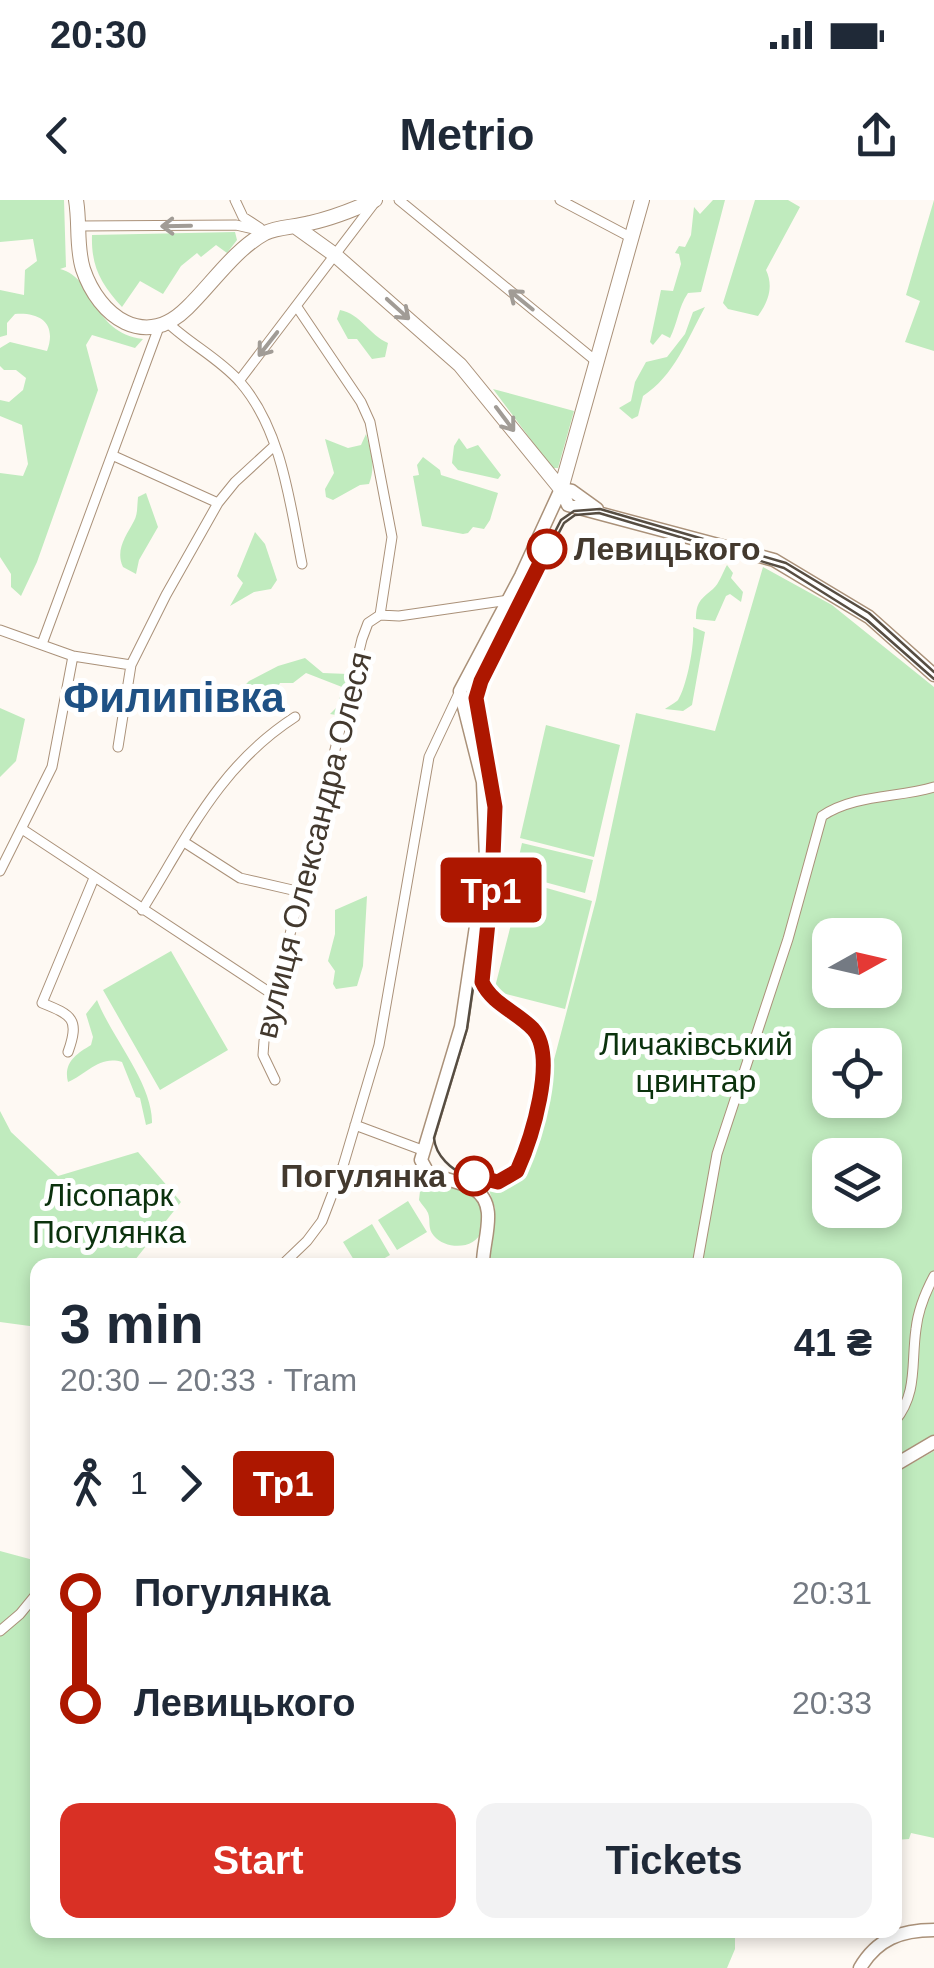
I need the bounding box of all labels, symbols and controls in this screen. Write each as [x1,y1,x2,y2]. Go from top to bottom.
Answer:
text: 20:30 [50,14,147,56]
icon: back [30,108,85,163]
icon: share [849,108,904,163]
text: Metrio [400,109,535,160]
one-way arrow [160,217,192,236]
one-way arrow [509,290,535,312]
one-way arrow [385,298,411,320]
one-way arrow [257,331,279,357]
one-way arrow [493,405,515,431]
marker: Левицького [528,530,566,568]
place label: Левицького [574,531,761,567]
street label: вулиця Олександра Олеся [248,648,378,1042]
district label: Филипівка [63,674,285,721]
line badge: Тр1 [434,858,548,922]
text: Тр1 [461,871,521,910]
north arrow [812,918,902,1008]
map controls [812,918,902,1228]
park label: Личаківський цвинтар [599,1026,793,1099]
button: locate [812,1028,902,1118]
button: layers [812,1138,902,1228]
marker: Погулянка [455,1157,493,1195]
place label: Погулянка [281,1158,446,1194]
park label: Лісопарк Погулянка [32,1177,186,1250]
text: 3 min [60,1293,204,1355]
text: 41 ₴ [794,1322,872,1364]
text: 20:30 – 20:33 · Tram [60,1362,357,1398]
icon: walk [60,1456,115,1511]
icon: forward [163,1456,218,1511]
text: Тр1 [253,1464,314,1503]
text: 1 [130,1465,148,1501]
text: Погулянка [134,1572,330,1614]
text: 20:31 [792,1575,872,1611]
text: Левицького [134,1682,356,1724]
text: 20:33 [792,1685,872,1721]
button: Start [60,1803,456,1918]
button: Tickets [476,1803,872,1918]

